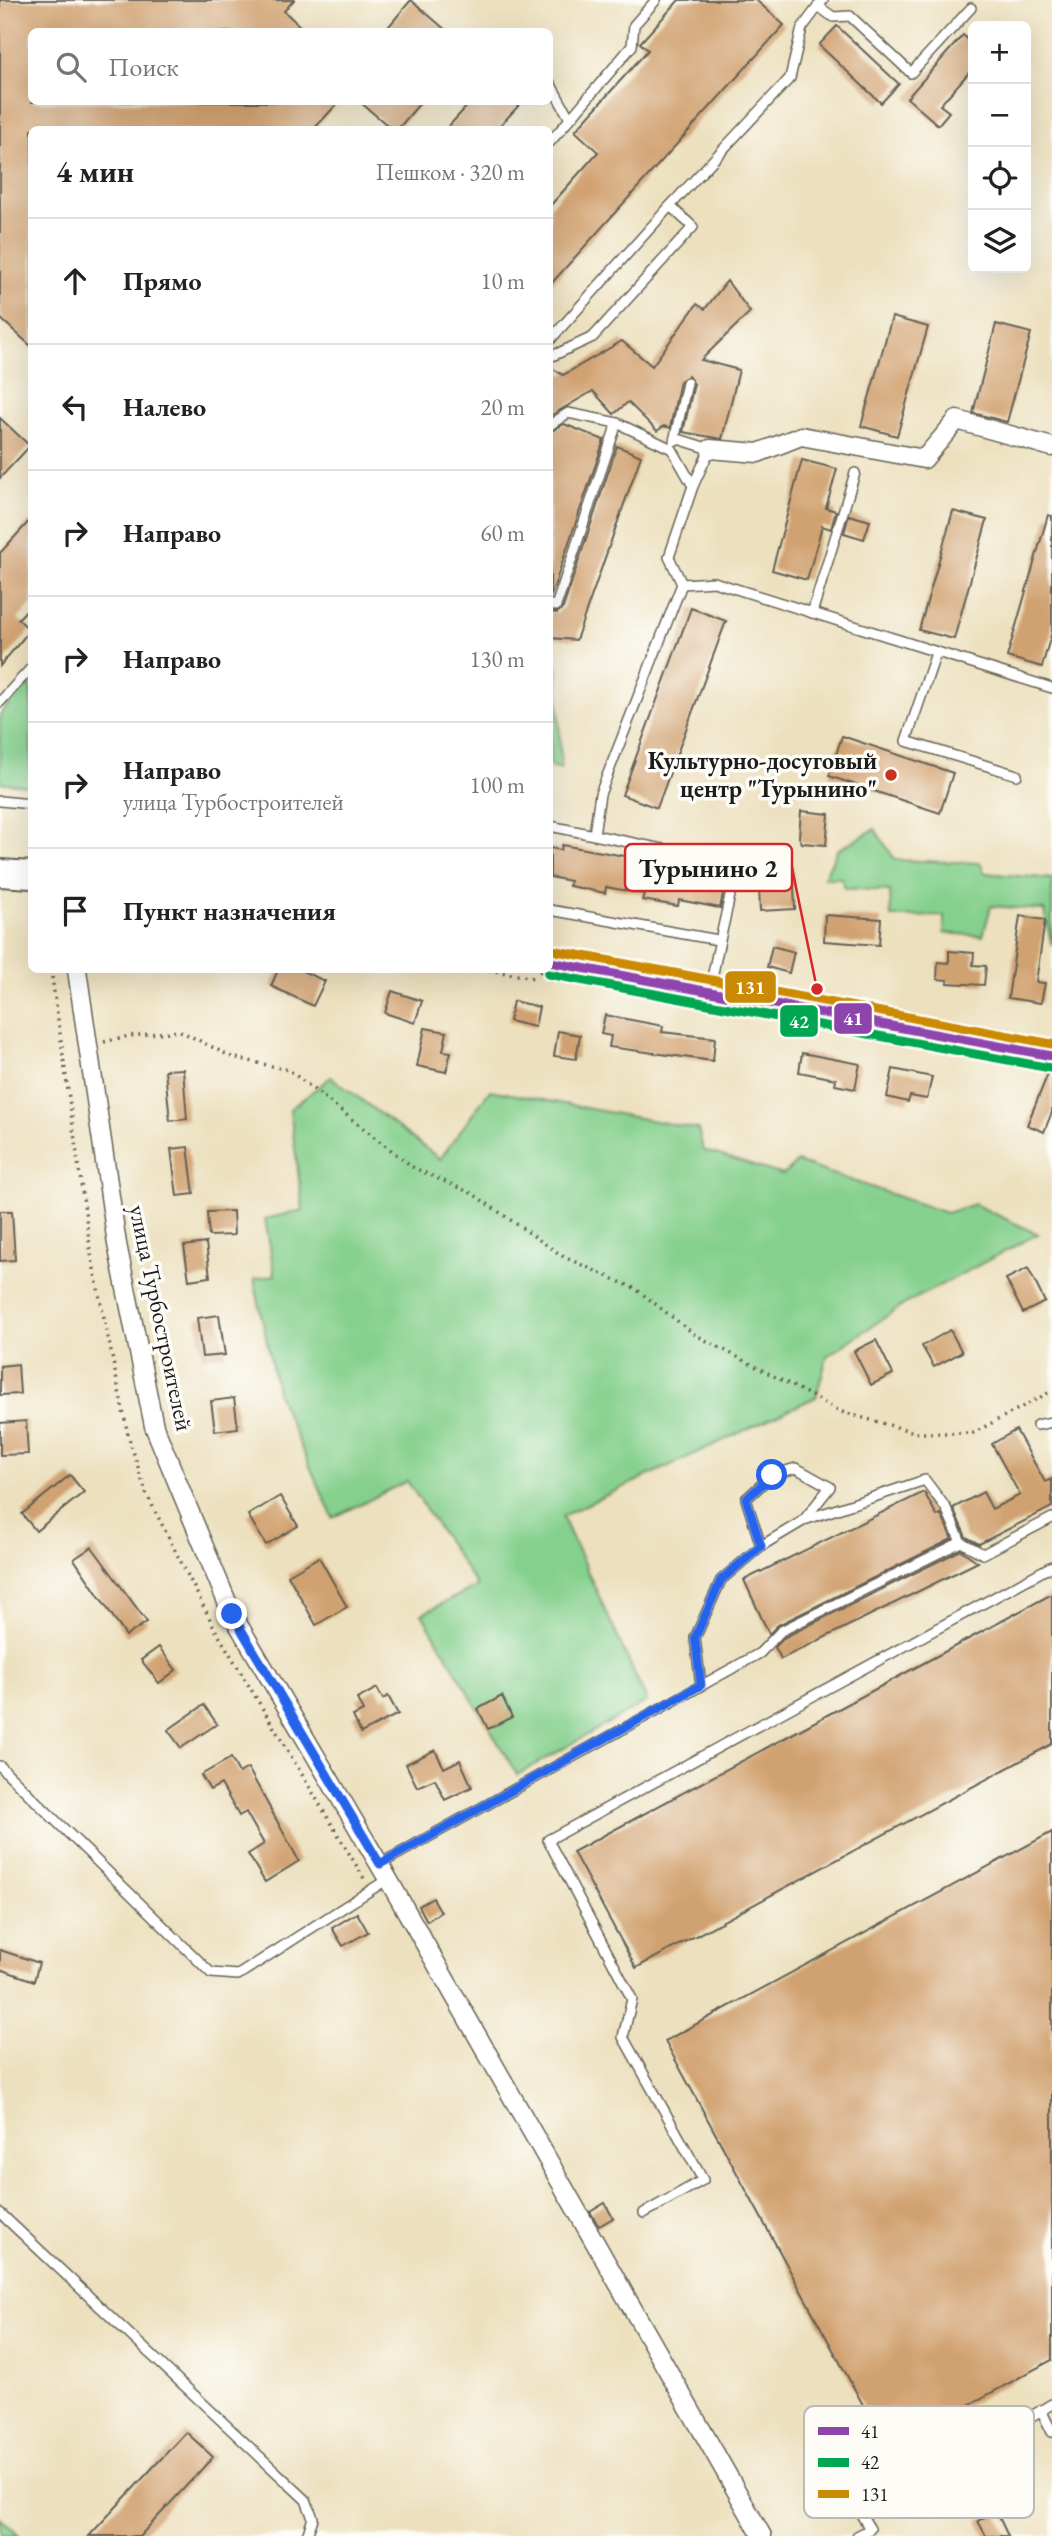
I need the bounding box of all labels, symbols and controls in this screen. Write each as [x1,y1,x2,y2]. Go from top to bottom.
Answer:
map controls [968,21,1031,273]
button: + [968,21,1031,84]
search box [28,28,553,105]
icon: search [52,48,90,86]
text: Поиск [108,50,179,84]
button: − [968,84,1031,147]
button: locate [968,147,1031,210]
text: 4 мин [56,152,134,191]
text: Пешком · 320 m [376,157,525,187]
button: layers [968,210,1031,273]
icon: ahead [56,262,94,300]
text: Прямо [123,264,202,298]
text: 10 m [480,266,525,296]
icon: left [56,388,94,426]
text: Налево [123,390,206,424]
text: 20 m [480,392,525,422]
icon: right [56,514,94,552]
text: Направо [123,516,221,550]
text: 60 m [480,518,525,548]
icon: right [56,640,94,678]
text: Направо [123,642,221,676]
text: 130 m [469,644,525,674]
place label: Культурно-досуговый центр "Турынино" [648,745,877,805]
text: Направо [123,753,221,787]
icon: right [56,766,94,804]
marker: Культурно-досуговый центр "Турынино" [883,767,899,783]
text: 100 m [469,770,525,800]
text: улица Турбостроителей [123,787,344,817]
callout: Турынино 2 [625,844,792,891]
text: Турынино 2 [638,851,778,885]
icon: arrive [56,892,94,930]
text: Пункт назначения [123,894,336,928]
line badge: 131 [724,970,777,1004]
text: 131 [735,975,765,1000]
line badge: 41 [833,1002,873,1035]
line badge: 42 [779,1004,819,1038]
text: 41 [843,1006,863,1031]
text: 42 [789,1009,809,1034]
street label: улица Турбостроителей [122,1202,201,1434]
route start [756,1459,787,1490]
route end [216,1598,247,1629]
legend [804,2406,1034,2518]
text: 41 [861,2419,879,2444]
text: 42 [861,2450,879,2475]
text: 131 [861,2482,888,2507]

